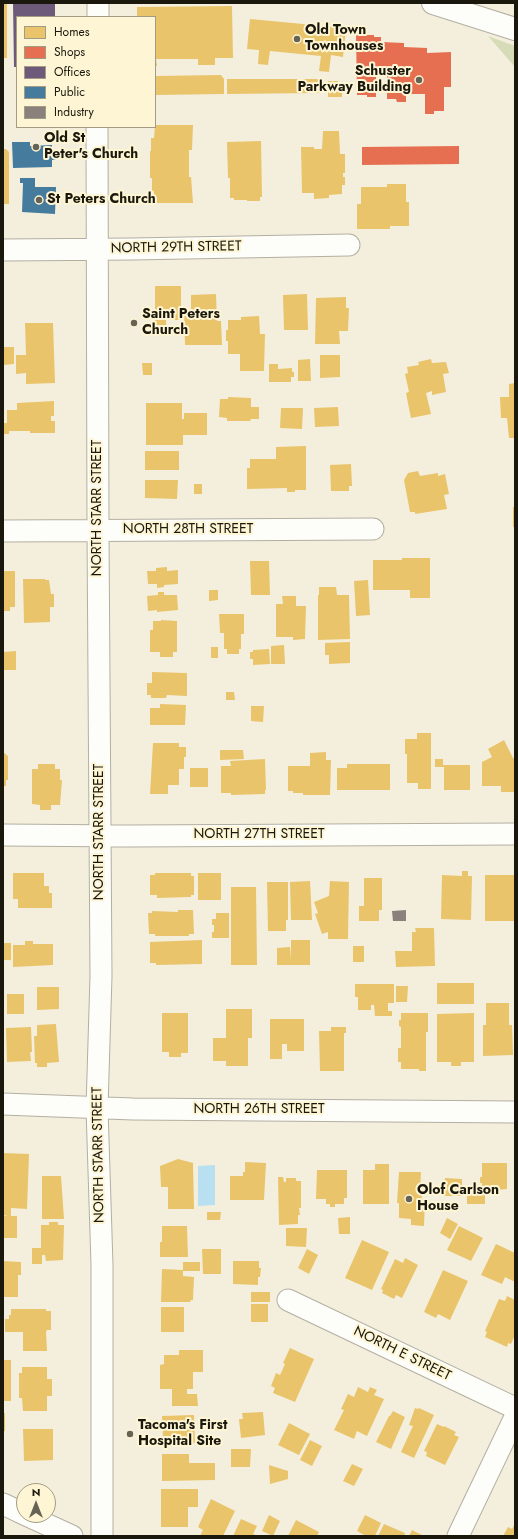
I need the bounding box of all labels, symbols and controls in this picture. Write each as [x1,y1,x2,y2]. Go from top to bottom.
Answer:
legend [16,16,156,128]
text: Homes [54,23,90,41]
place label: Old Town Townhouses [305,23,383,56]
marker: Old Town Townhouses [292,34,302,44]
text: Shops [54,43,85,61]
text: Offices [54,63,90,81]
place label: Schuster Parkway Building [297,64,411,96]
marker: Schuster Parkway Building [414,75,424,85]
text: Public [54,83,85,101]
text: Industry [54,103,94,121]
place label: Old St Peter's Church [44,131,138,164]
marker: Old St Peter's Church [31,142,41,152]
place label: St Peters Church [47,192,156,208]
marker: St Peters Church [34,195,44,205]
street label: NORTH 29TH STREET [110,238,242,258]
place label: Saint Peters Church [142,307,220,340]
marker: Saint Peters Church [129,318,139,328]
street label: NORTH STARR STREET [90,440,106,576]
street label: NORTH 28TH STREET [123,522,253,538]
street label: NORTH STARR STREET [92,764,108,900]
street label: NORTH 27TH STREET [194,827,324,843]
street label: NORTH STARR STREET [89,1087,109,1223]
street label: NORTH 26TH STREET [193,1102,325,1118]
place label: Olof Carlson House [417,1183,499,1216]
marker: Olof Carlson House [404,1194,414,1204]
street label: NORTH E STREET [351,1323,453,1385]
place label: Tacoma's First Hospital Site [138,1418,227,1450]
marker: Tacoma's First Hospital Site [125,1429,135,1439]
north arrow [16,1483,56,1523]
text: N [32,1484,40,1500]

